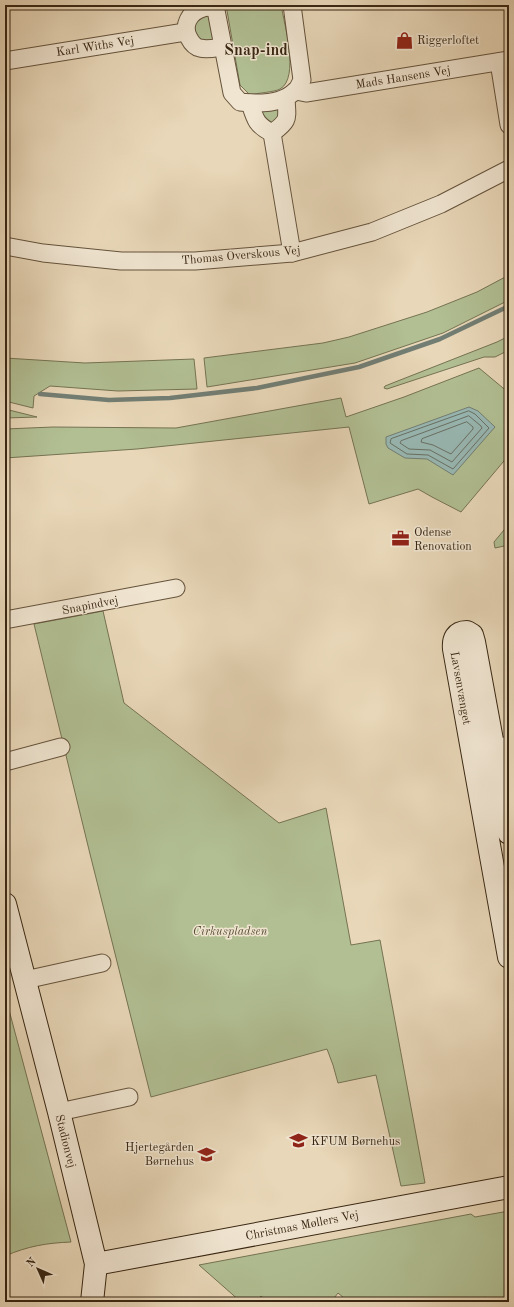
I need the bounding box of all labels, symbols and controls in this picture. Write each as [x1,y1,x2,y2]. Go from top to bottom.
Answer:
shop icon: Riggerloftet [394,30,414,50]
street label: Karl Withs Vej [55,35,135,59]
place label: Riggerloftet [417,35,479,47]
district label: Snap-ind [224,43,288,59]
street label: Mads Hansens Vej [355,65,451,91]
street label: Thomas Overskous Vej [181,245,301,267]
place label: Odense Renovation [414,527,472,553]
office icon: Odense Renovation [391,529,411,549]
street label: Snapindvej [61,595,119,617]
street label: Lavsenvænget [448,651,472,726]
park label: Cirkuspladsen [193,926,267,938]
street label: Stadionvej [53,1113,77,1169]
school or university icon: KFUM Børnehus [288,1131,308,1151]
place label: KFUM Børnehus [311,1136,400,1148]
place label: Hjertegården Børnehus [125,1142,195,1168]
school or university icon: Hjertegården Børnehus [197,1144,217,1164]
street label: Christmas Møllers Vej [245,1209,360,1243]
north arrow [18,1249,58,1289]
text: N [25,1256,39,1270]

